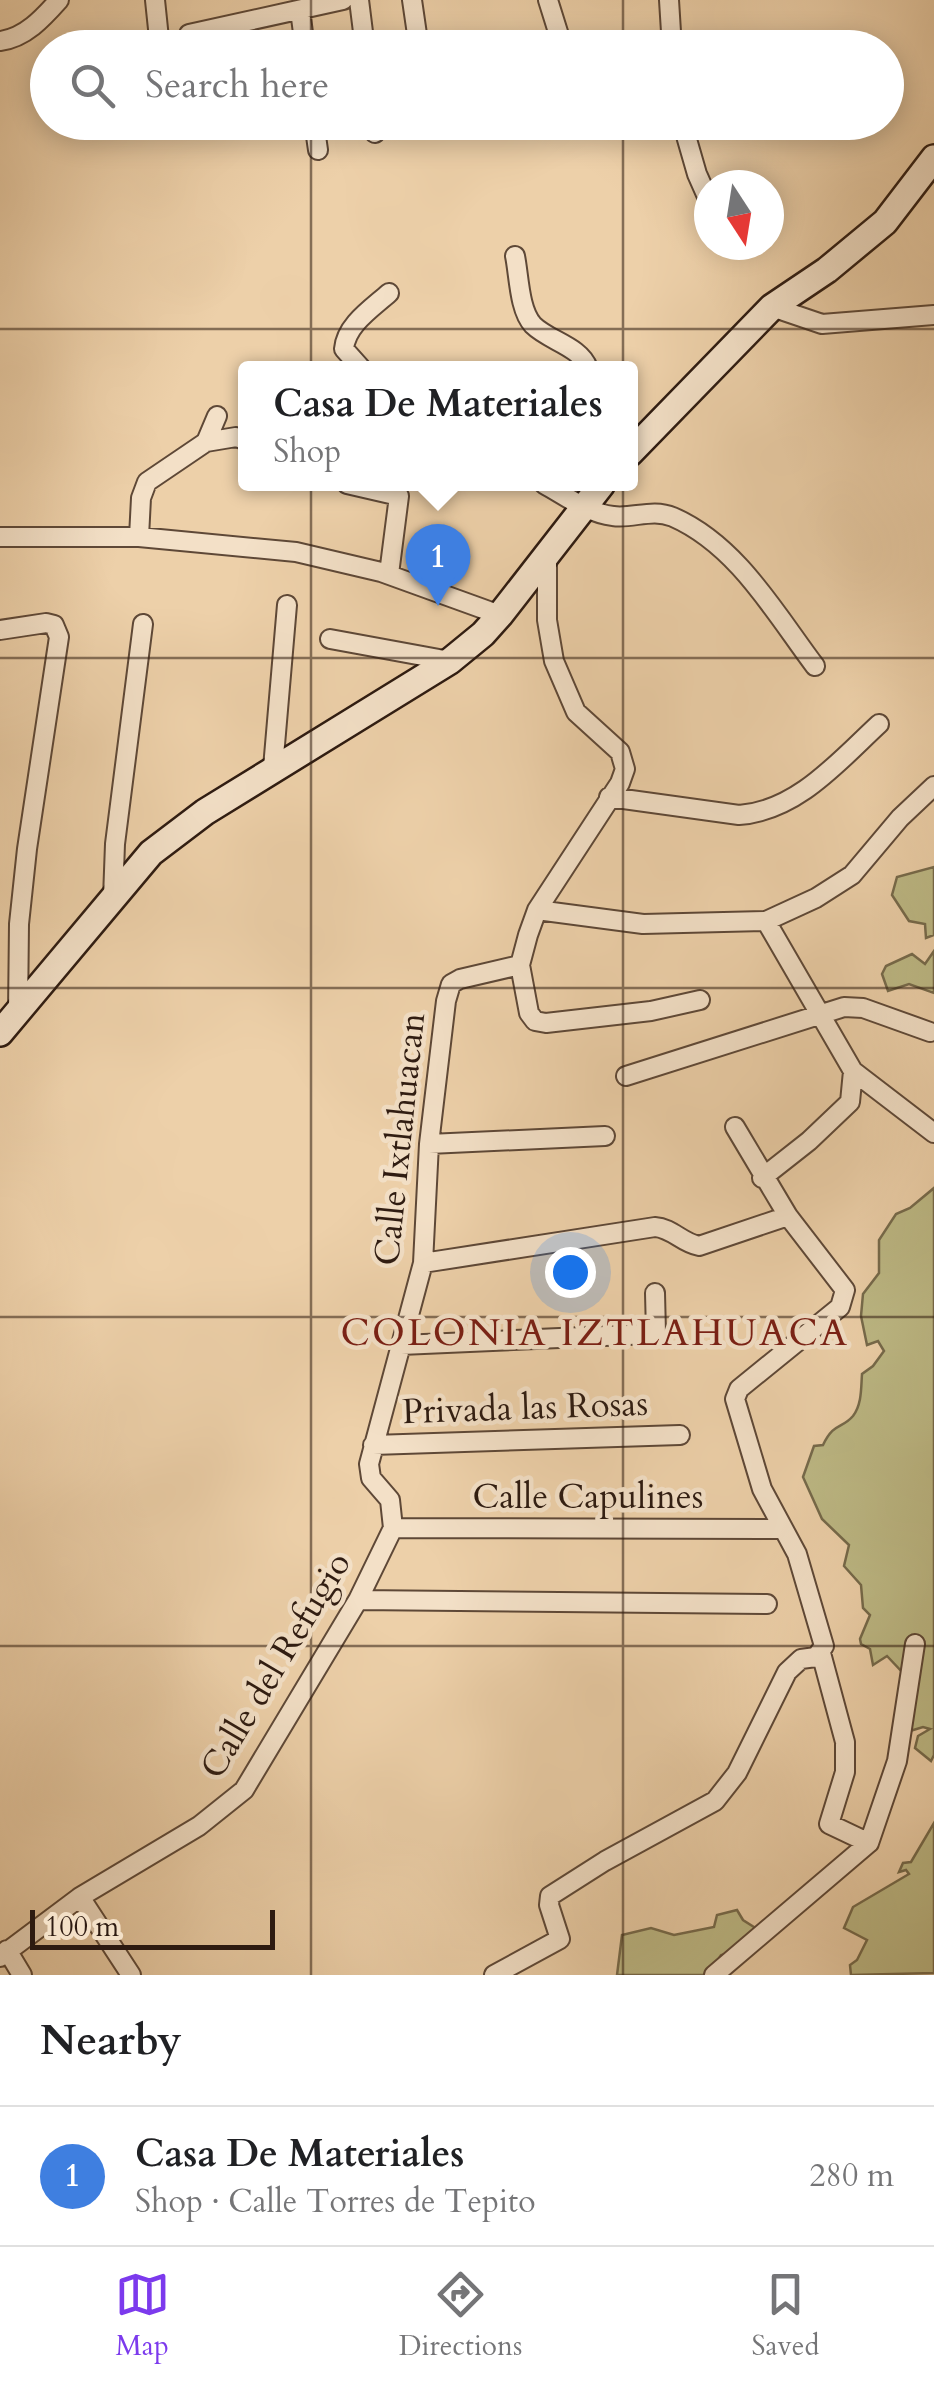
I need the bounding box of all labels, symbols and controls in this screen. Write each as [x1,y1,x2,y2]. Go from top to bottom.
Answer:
search box [30,30,904,140]
icon: search [65,58,120,113]
text: Search here [145,59,329,111]
north arrow [694,170,784,260]
popup [238,361,638,491]
text: Casa De Materiales [273,378,603,430]
text: Shop [273,430,341,474]
pin: 1 [406,524,470,606]
street label: Calle Ixtlahuacan [363,1010,437,1268]
your location [545,1247,596,1298]
district label: COLONIA IZTLAHUACA [340,1307,850,1359]
street label: Privada las Rosas [401,1380,649,1436]
street label: Calle Capulines [473,1473,703,1521]
street label: Calle del Refugio [189,1543,362,1788]
scale bar [30,1905,275,1950]
text: 100 m [45,1908,119,1946]
text: Nearby [40,2012,182,2069]
text: Casa De Materiales [135,2128,464,2180]
text: 1 [64,2154,81,2198]
text: 280 m [809,2154,894,2198]
text: Shop · Calle Torres de Tepito [135,2180,535,2224]
tab: Map [115,2267,170,2365]
tab: Directions [399,2267,522,2365]
tab: Saved [751,2267,819,2365]

